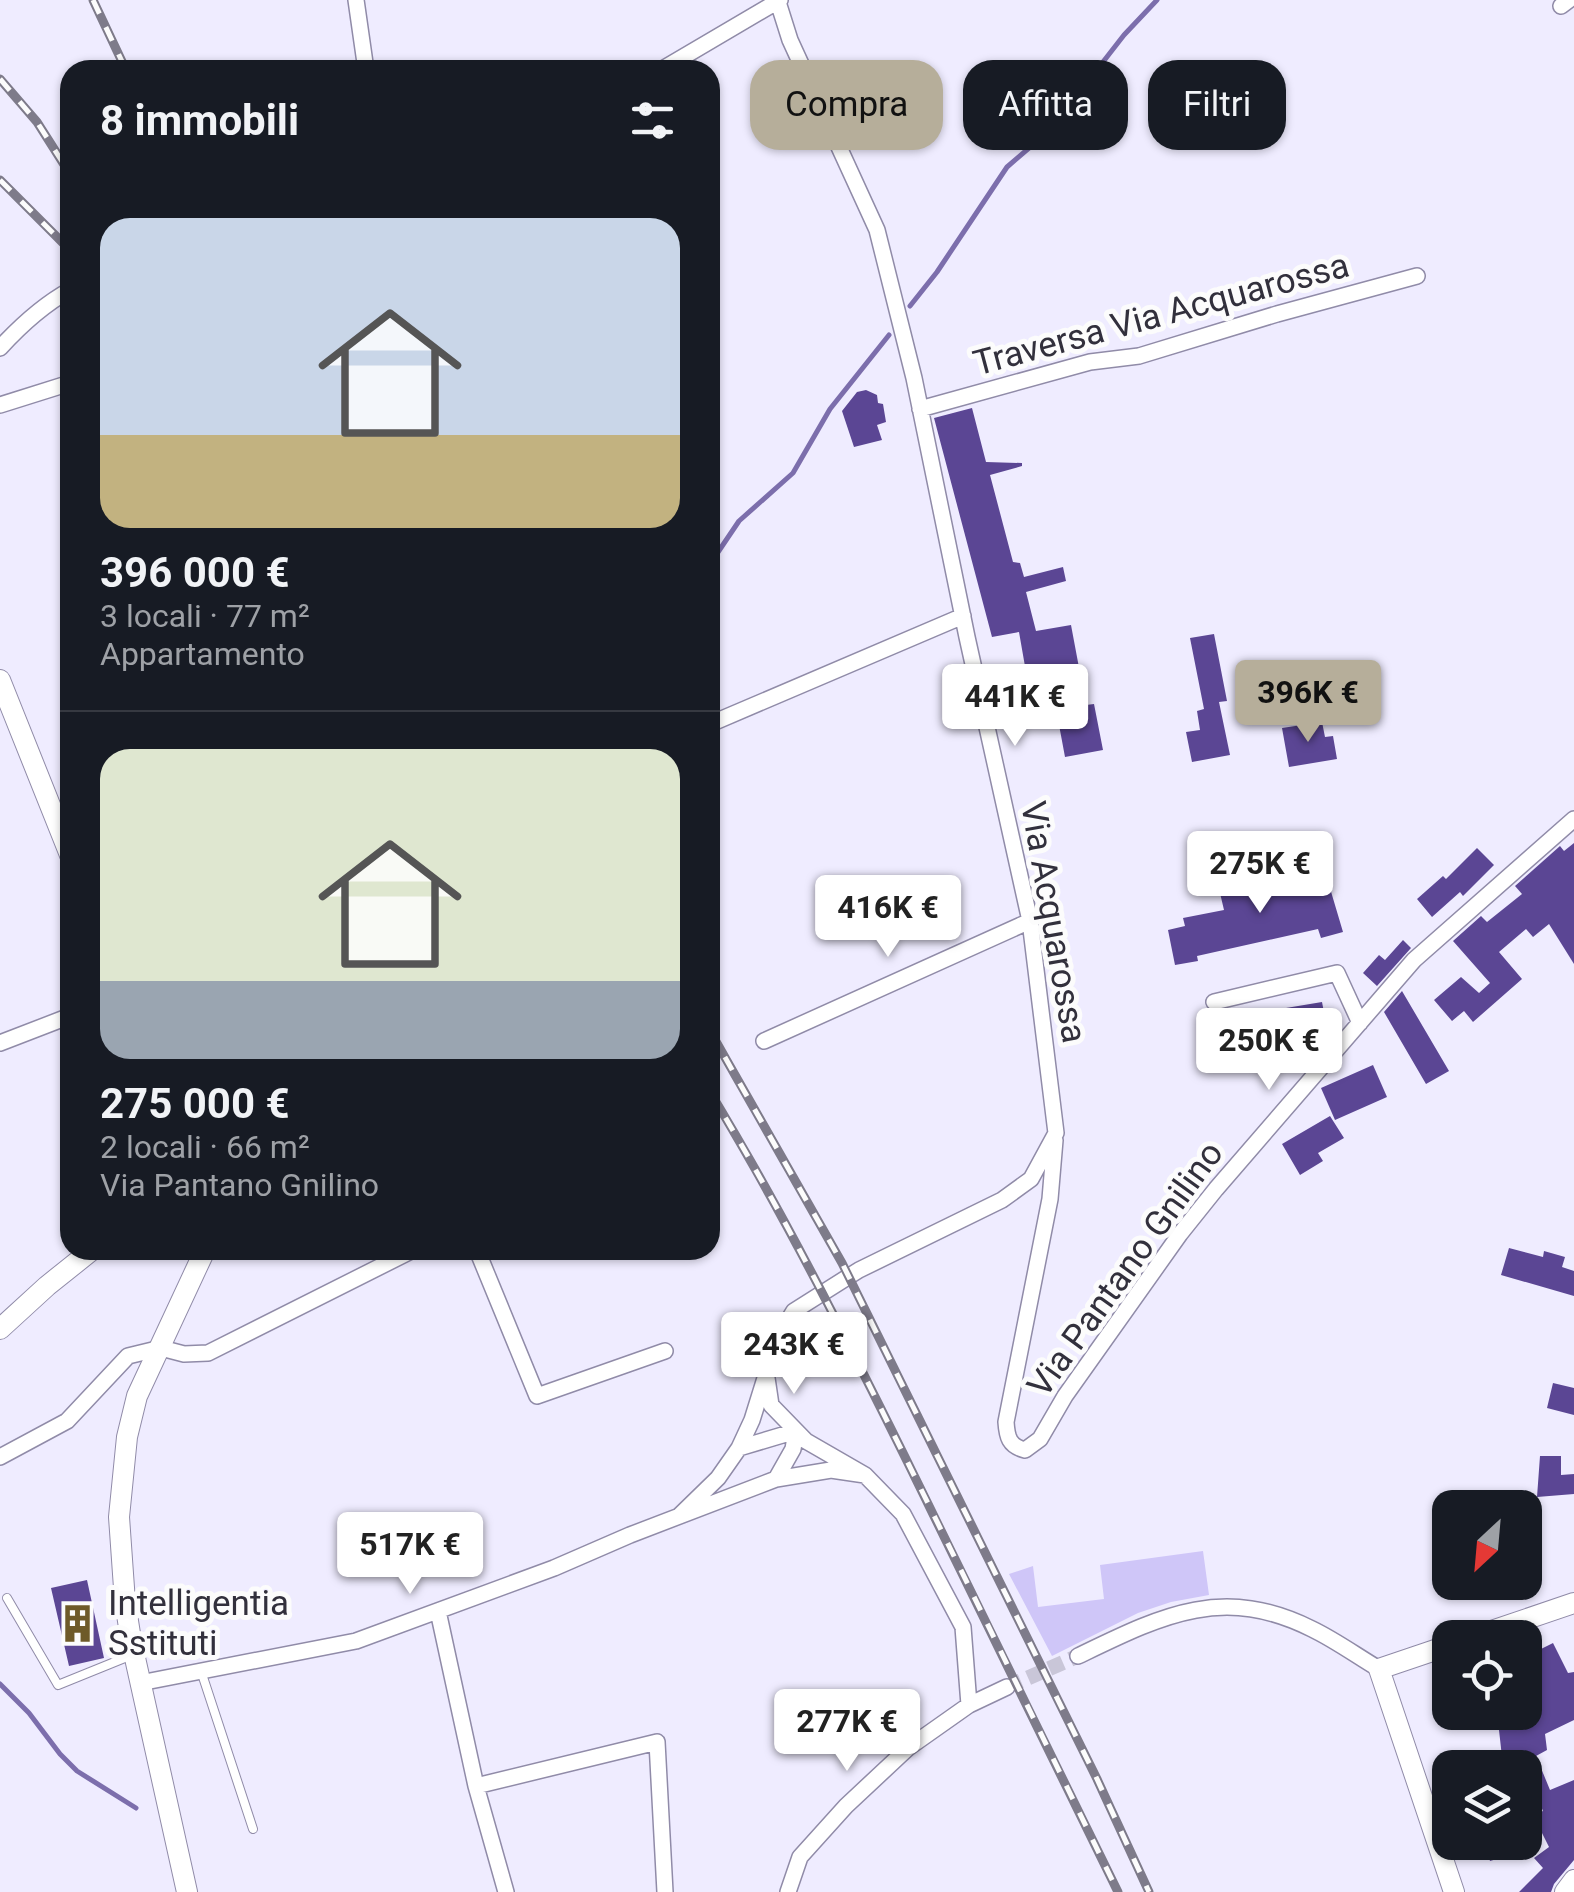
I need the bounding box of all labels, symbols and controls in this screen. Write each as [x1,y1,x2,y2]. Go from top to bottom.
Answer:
chip: Compra [750,60,943,150]
chip: Affitta [963,60,1128,150]
chip: Filtri [1148,60,1286,150]
icon: filters [625,93,680,148]
text: 8 immobili [100,96,299,145]
street label: Traversa Via Acquarossa [969,245,1353,384]
icon: home [300,283,480,463]
text: 396 000 € [100,548,290,597]
text: 3 locali · 77 m² [100,597,310,635]
text: Appartamento [100,635,305,673]
pin: 396K € [1227,660,1389,745]
pin: 441K € [934,664,1096,749]
text: 396K € [1257,673,1359,711]
text: 441K € [964,677,1066,715]
street label: Via Acquarossa [1012,798,1095,1046]
icon: home [300,814,480,994]
pin: 275K € [1179,831,1341,916]
text: 275K € [1209,844,1311,882]
pin: 416K € [807,875,969,960]
text: 416K € [837,888,939,926]
pin: 250K € [1188,1008,1350,1093]
text: 250K € [1218,1021,1320,1059]
text: 275 000 € [100,1079,290,1128]
text: 2 locali · 66 m² [100,1128,310,1166]
street label: Via Pantano Gnilino [1019,1134,1232,1405]
text: Via Pantano Gnilino [100,1166,379,1204]
pin: 243K € [713,1312,875,1397]
text: 243K € [743,1325,845,1363]
north arrow [1432,1490,1542,1600]
map controls [1432,1490,1542,1860]
pin: 517K € [329,1512,491,1597]
text: 517K € [359,1525,461,1563]
place label: Intelligentia Sstituti [108,1583,289,1664]
building icon: Intelligentia Sstituti [57,1602,99,1644]
button: locate [1432,1620,1542,1730]
pin: 277K € [766,1689,928,1774]
text: 277K € [796,1702,898,1740]
button: layers [1432,1750,1542,1860]

